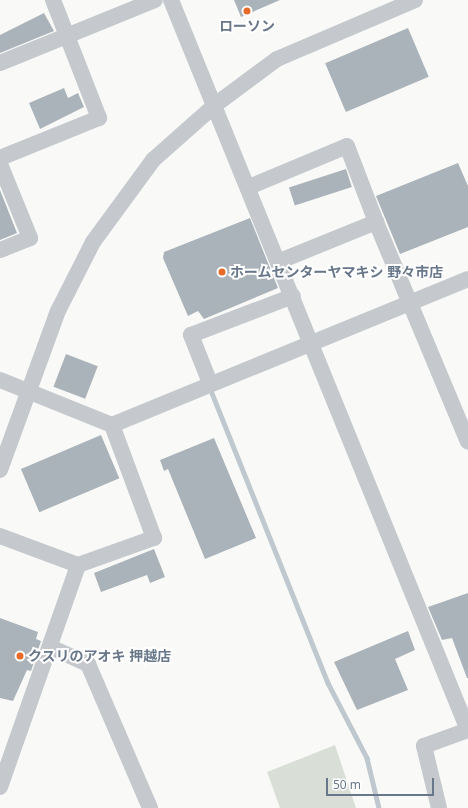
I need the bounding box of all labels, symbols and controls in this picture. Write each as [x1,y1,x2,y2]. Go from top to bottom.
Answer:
marker: ローソン [242,6,252,16]
place label: ローソン [219,18,275,34]
place label: ホームセンターヤマキシ 野々市店 [230,264,444,280]
marker: ホームセンターヤマキシ 野々市店 [217,267,227,277]
place label: クスリのアオキ 押越店 [28,648,172,664]
marker: クスリのアオキ 押越店 [15,651,25,661]
scale bar [328,770,436,796]
text: 50 m [333,776,361,793]

